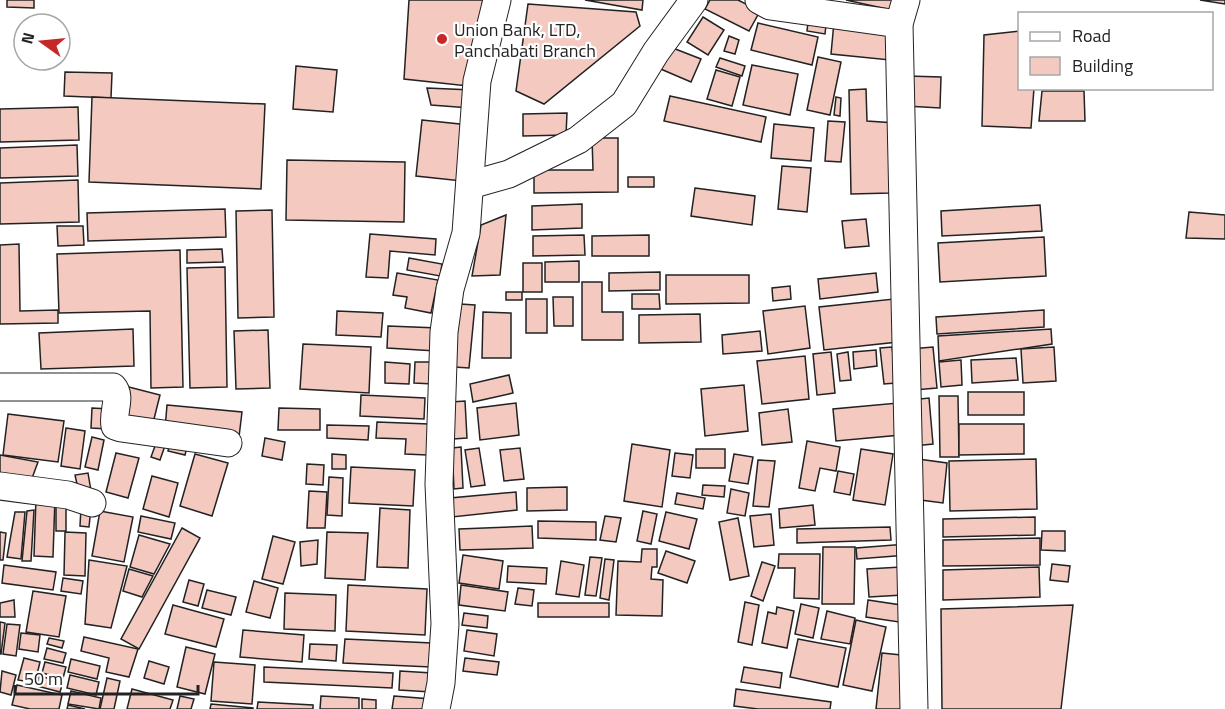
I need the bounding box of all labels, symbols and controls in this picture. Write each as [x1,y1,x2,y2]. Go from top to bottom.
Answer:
north arrow [12,12,72,72]
legend [1018,12,1213,90]
place label: Union Bank, LTD, Panchabati Branch [454,16,596,64]
text: Road [1072,22,1111,49]
text: N [14,30,41,47]
marker: Union Bank, LTD, Panchabati Branch [435,32,449,46]
text: Building [1072,52,1133,79]
scale bar [15,658,198,696]
text: 50 m [24,665,63,692]

